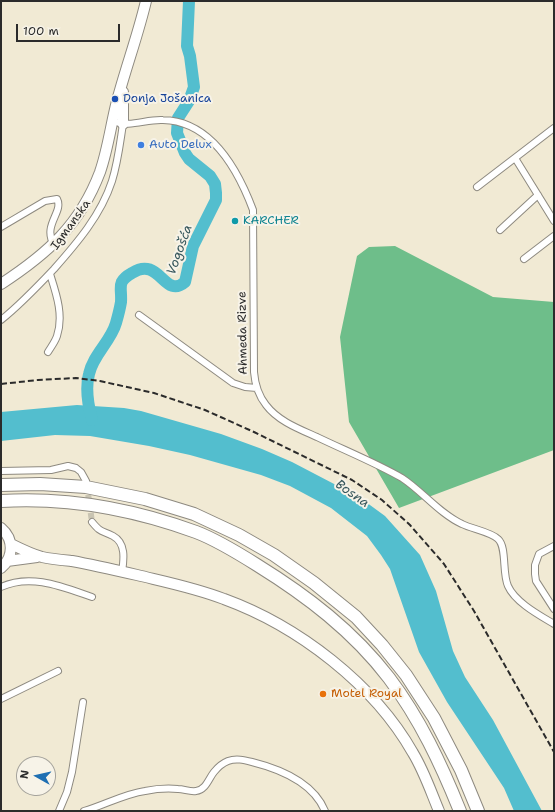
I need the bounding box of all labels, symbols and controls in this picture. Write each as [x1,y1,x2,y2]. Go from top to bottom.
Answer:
scale bar [18,16,122,42]
text: 100 m [23,23,59,39]
place label: Donja Jošanica [123,92,211,106]
marker: Donja Jošanica [110,94,120,104]
place label: Auto Delux [149,138,212,152]
marker: Auto Delux [136,140,146,150]
street label: Igmanska [48,197,94,253]
place label: KARCHER [243,214,299,228]
marker: KARCHER [230,216,240,226]
water label: Vogošća [164,223,196,277]
street label: Ahmeda Rizve [235,291,251,375]
water label: Bosna [332,477,372,511]
place label: Motel Royal [331,687,402,701]
marker: Motel Royal [318,689,328,699]
north arrow [16,756,56,796]
text: N [17,769,33,780]

